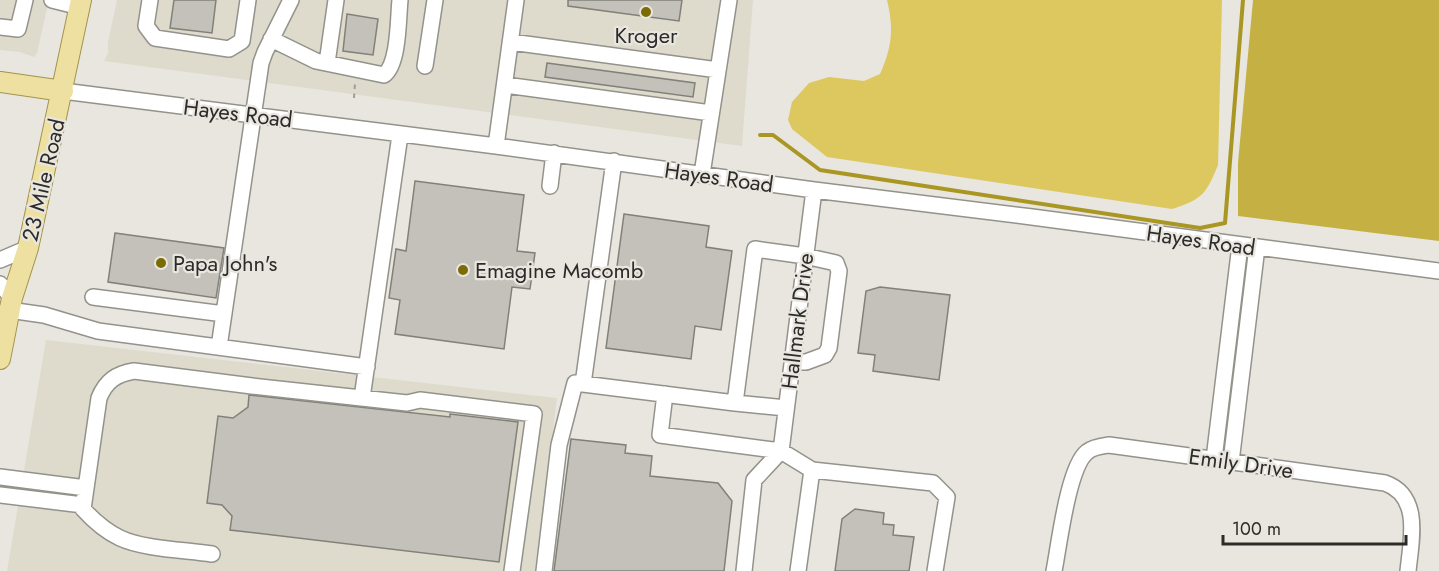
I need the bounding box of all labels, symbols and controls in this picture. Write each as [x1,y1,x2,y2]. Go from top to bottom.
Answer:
marker: Kroger [639,5,653,19]
place label: Kroger [614,19,678,51]
street label: Hayes Road [182,90,294,136]
street label: 23 Mile Road [13,115,73,245]
street label: Hayes Road [662,154,776,200]
street label: Hayes Road [1144,217,1258,263]
place label: Papa John's [173,247,278,279]
street label: Hallmark Drive [773,251,821,391]
place label: Emagine Macomb [475,254,643,286]
marker: Papa John's [154,256,168,270]
marker: Emagine Macomb [456,263,470,277]
street label: Emily Drive [1187,440,1295,486]
scale bar [1223,508,1406,546]
text: 100 m [1232,516,1281,542]

